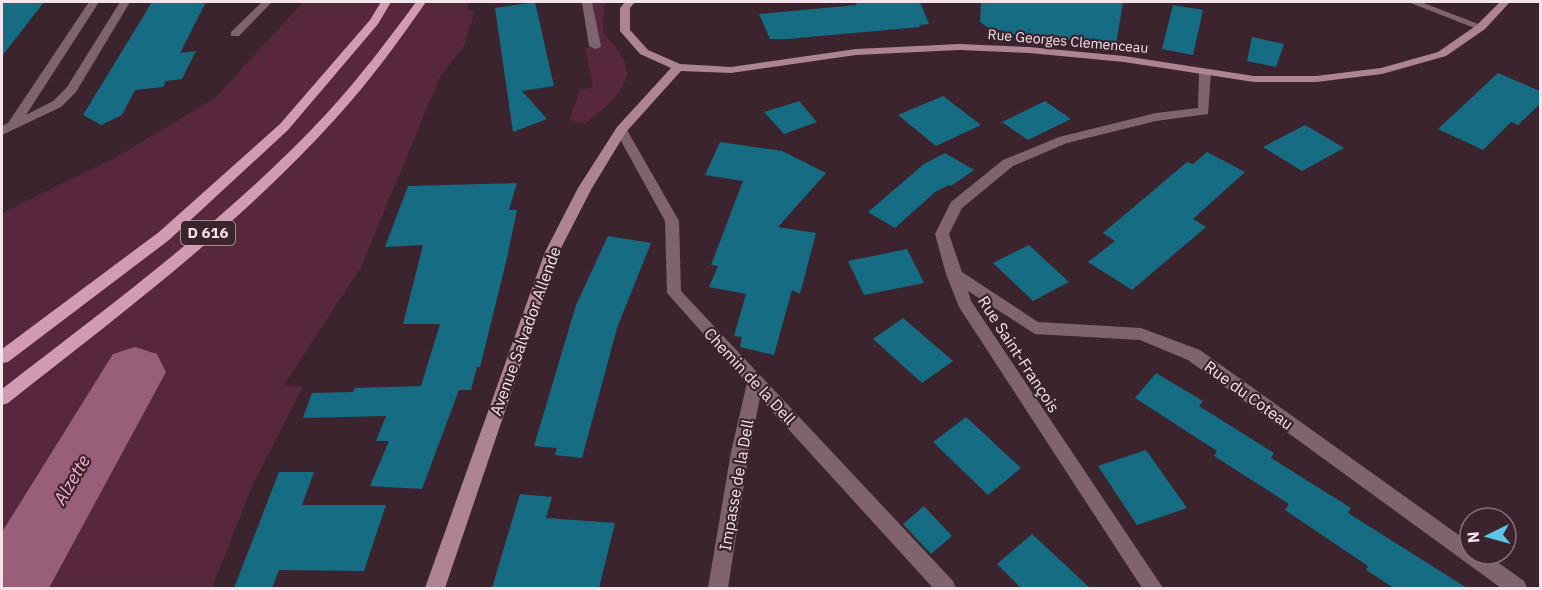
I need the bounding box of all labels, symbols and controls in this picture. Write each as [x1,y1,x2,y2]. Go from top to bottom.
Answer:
street label: Rue Georges Clemenceau [987,25,1149,57]
road number: D 616 [181,221,235,245]
street label: Avenue Salvador Allende [485,244,565,418]
street label: Rue Saint-François [974,292,1064,416]
street label: Chemin de la Dell [700,323,800,429]
street label: Rue du Coteau [1201,356,1297,434]
street label: Impasse de la Dell [715,418,757,552]
water label: Alzette [48,451,95,510]
north arrow [1458,506,1518,566]
text: N [1463,531,1484,544]

